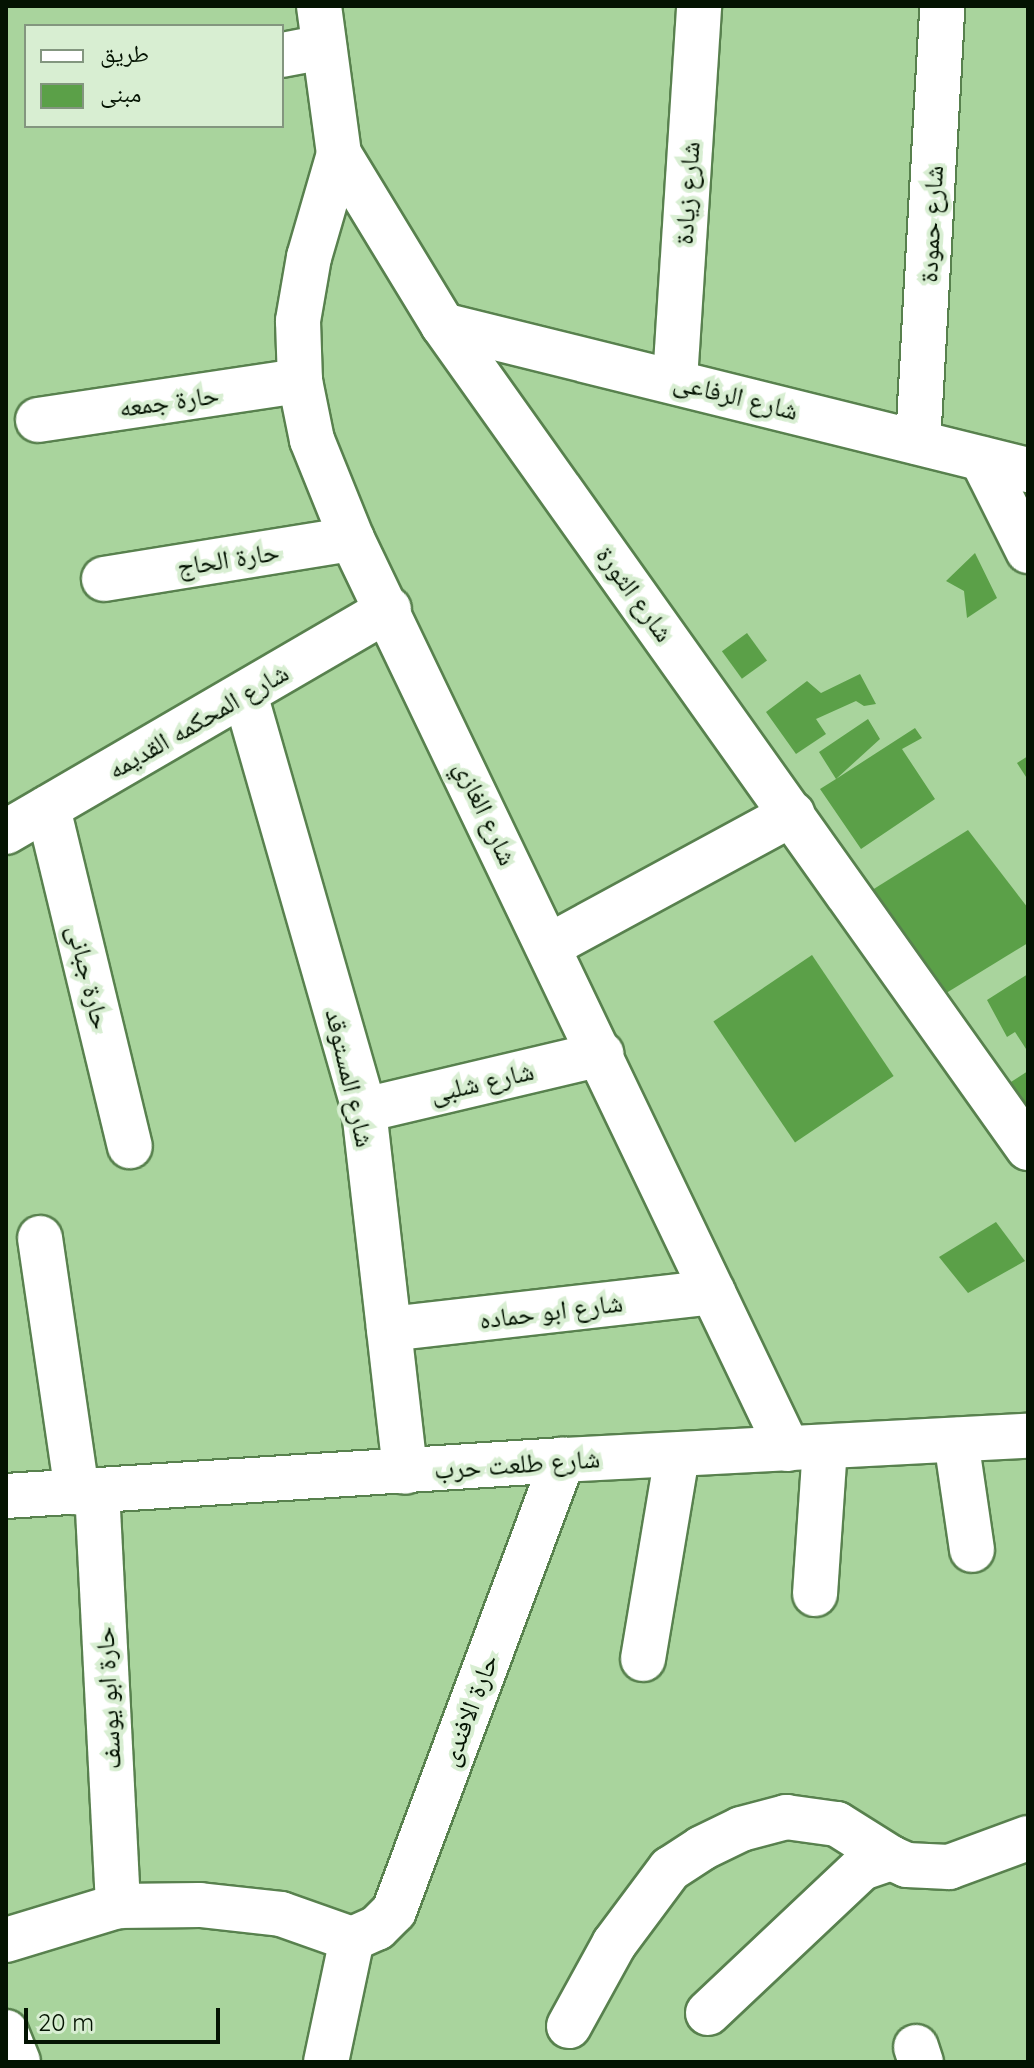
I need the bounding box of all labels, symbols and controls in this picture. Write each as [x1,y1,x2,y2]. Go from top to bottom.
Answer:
legend [24,24,284,128]
text: طريق [100,38,149,68]
text: مبنى [100,78,141,108]
street label: شارع زيادة [668,140,706,246]
street label: شارع حمودة [912,165,950,283]
street label: شارع الرفاعى [671,365,801,427]
street label: حارة جمعه [117,379,221,423]
street label: حارة الحاج [175,536,281,582]
street label: شارع الثورة [590,540,680,648]
street label: شارع المحكمه القديمه [102,657,294,785]
street label: شارع الغازي [448,756,524,870]
street label: حارة جبانى [61,922,117,1032]
street label: شارع المستوقد [319,1006,381,1150]
street label: شارع شلبى [427,1055,537,1109]
street label: شارع ابو حماده [477,1287,625,1335]
street label: شارع طلعت حرب [433,1443,601,1485]
street label: حارة ابو يوسف [89,1626,127,1770]
street label: حارة الافندى [433,1650,505,1770]
scale bar [28,1992,224,2042]
text: 20 m [38,2007,94,2037]

